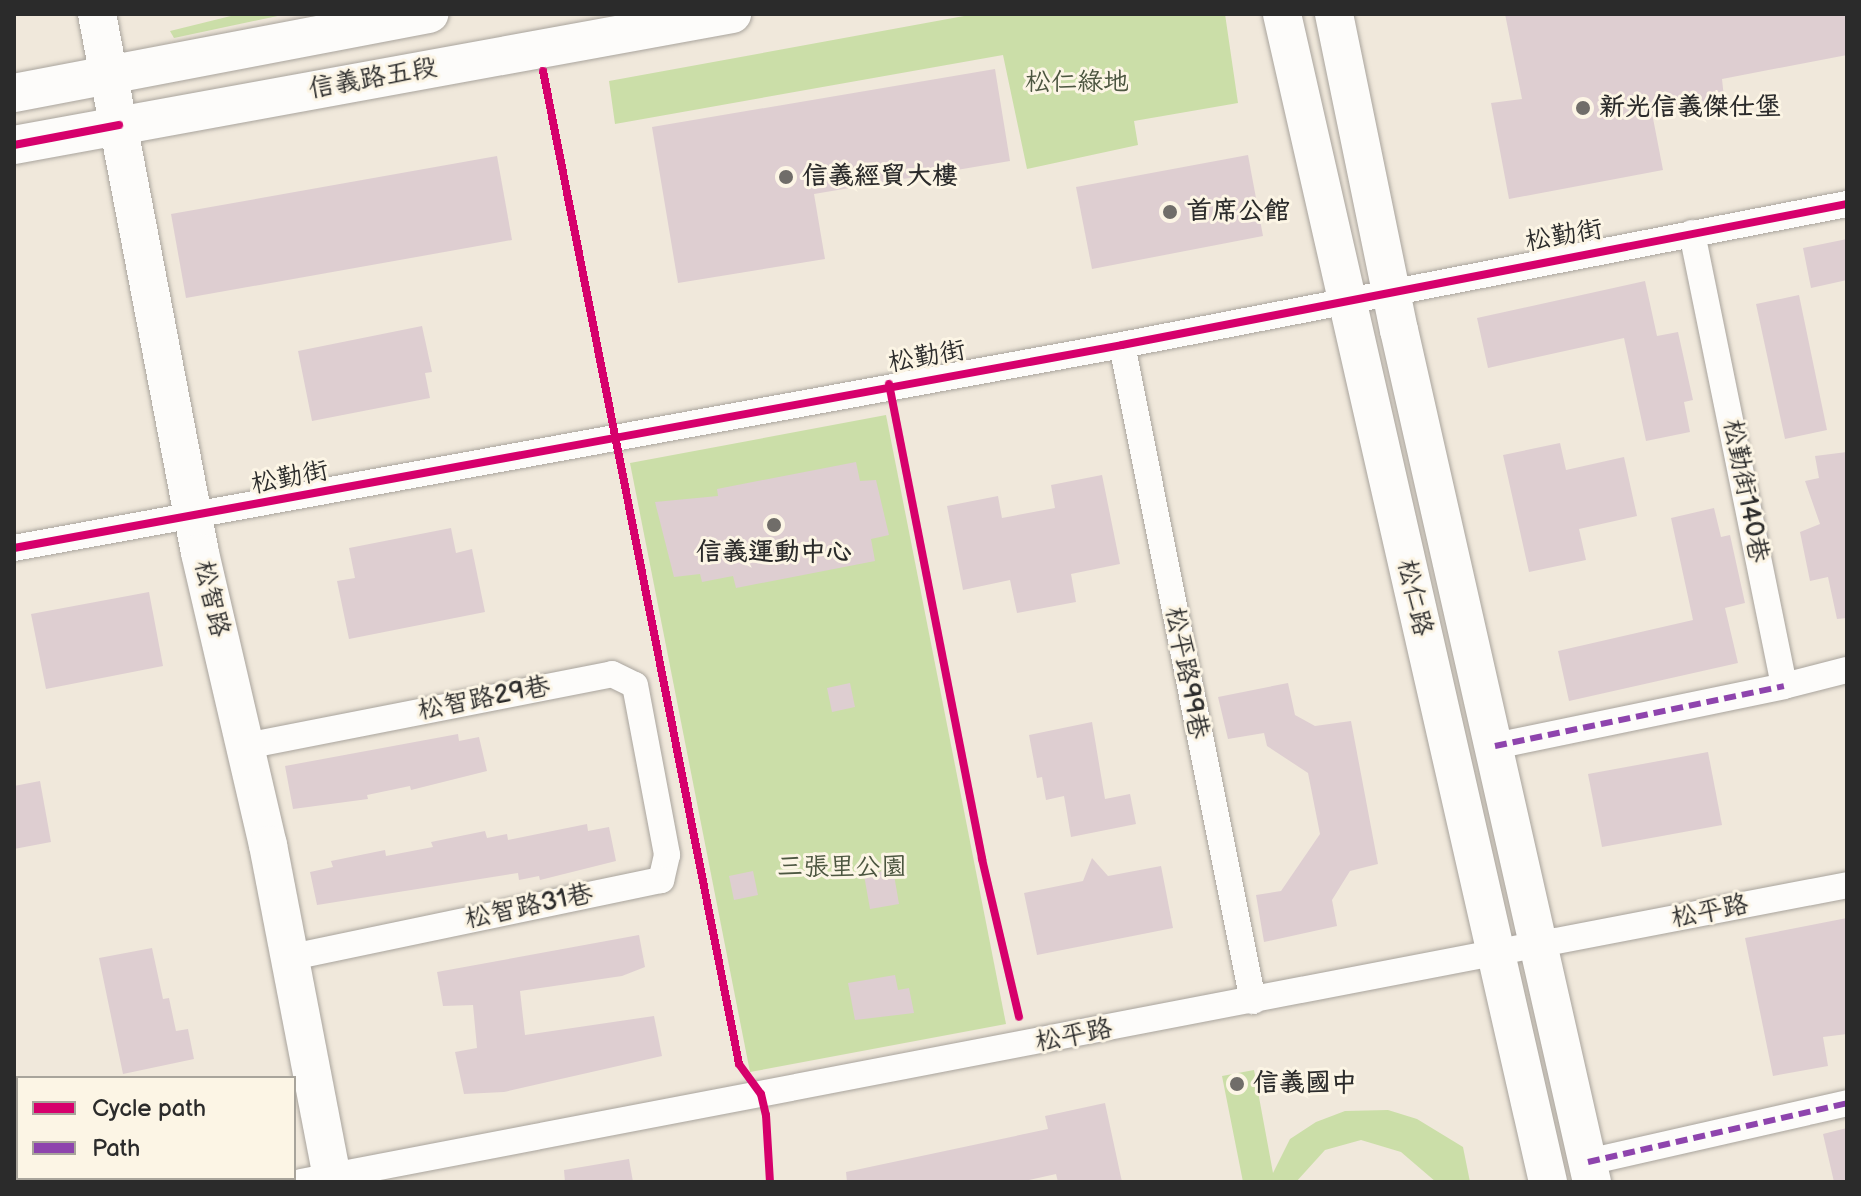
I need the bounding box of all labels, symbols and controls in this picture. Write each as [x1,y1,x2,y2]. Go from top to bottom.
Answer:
street label: 信義路五段 [306,52,440,106]
park label: 松仁綠地 [1025,67,1129,99]
place label: 新光信義傑仕堡 [1599,92,1781,124]
marker: 新光信義傑仕堡 [1574,99,1592,117]
place label: 信義經貿大樓 [802,161,958,193]
marker: 信義經貿大樓 [777,168,795,186]
place label: 首席公館 [1186,196,1290,228]
marker: 首席公館 [1161,203,1179,221]
street label: 松勤街 [1523,214,1605,258]
street label: 松勤街 [886,335,968,379]
street label: 松勤街140巷 [1716,417,1774,565]
street label: 松勤街 [249,455,331,501]
marker: 信義運動中心 [765,516,783,534]
place label: 信義運動中心 [696,537,852,569]
street label: 松仁路 [1390,556,1438,640]
street label: 松智路 [187,557,235,641]
street label: 松平路99巷 [1158,604,1214,742]
street label: 松智路29巷 [415,671,553,727]
park label: 三張里公園 [777,852,907,884]
street label: 松智路31巷 [462,878,596,936]
street label: 松平路 [1669,889,1751,935]
street label: 松平路 [1033,1013,1115,1059]
place label: 信義國中 [1253,1068,1357,1100]
marker: 信義國中 [1228,1075,1246,1093]
legend [16,1076,296,1180]
text: Cycle path [92,1094,206,1123]
text: Path [92,1134,140,1163]

